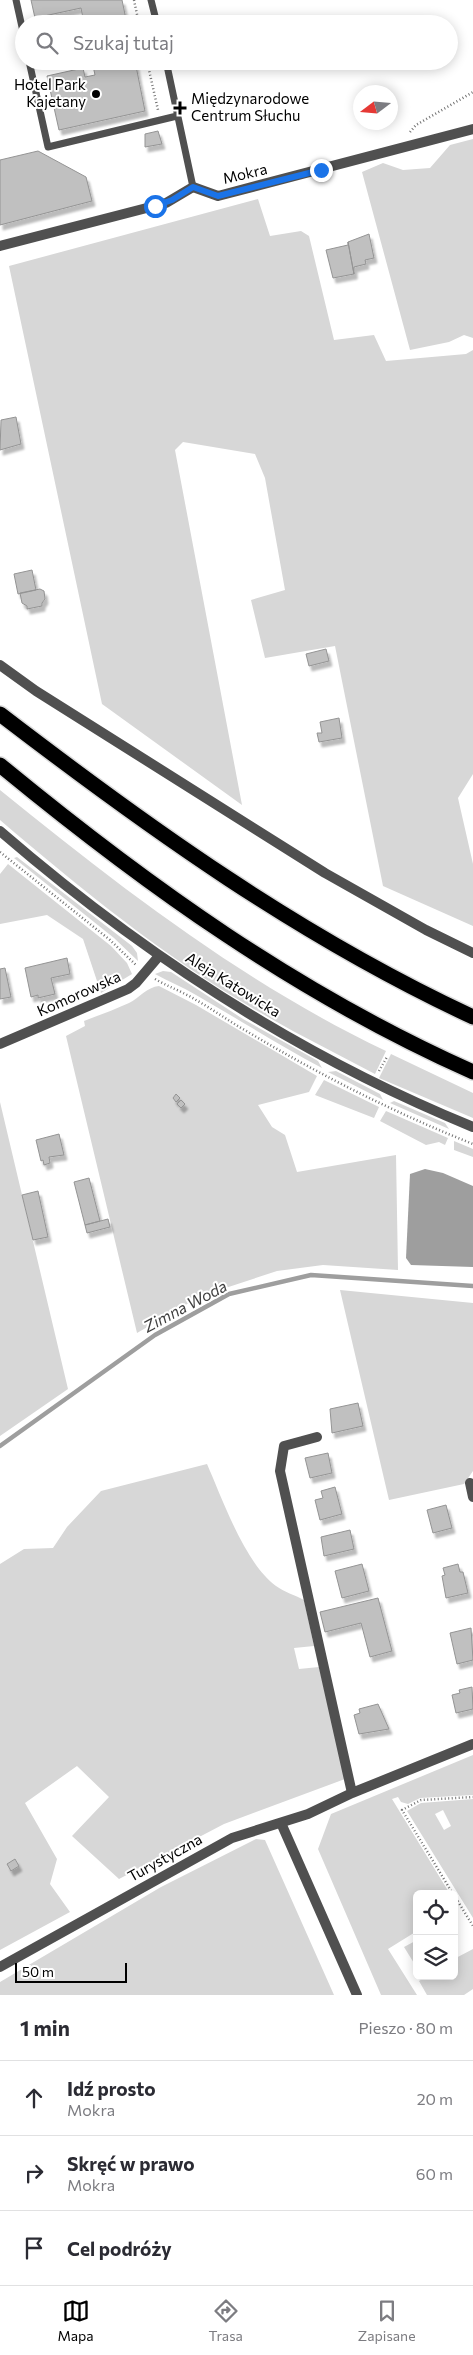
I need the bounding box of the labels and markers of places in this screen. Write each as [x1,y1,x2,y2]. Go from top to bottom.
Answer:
place label: Hotel Park Kajetany [14,75,86,110]
marker: Hotel Park Kajetany [90,88,102,100]
place label: Międzynarodowe Centrum Słuchu [191,89,309,124]
marker: Międzynarodowe Centrum Słuchu [173,101,187,115]

